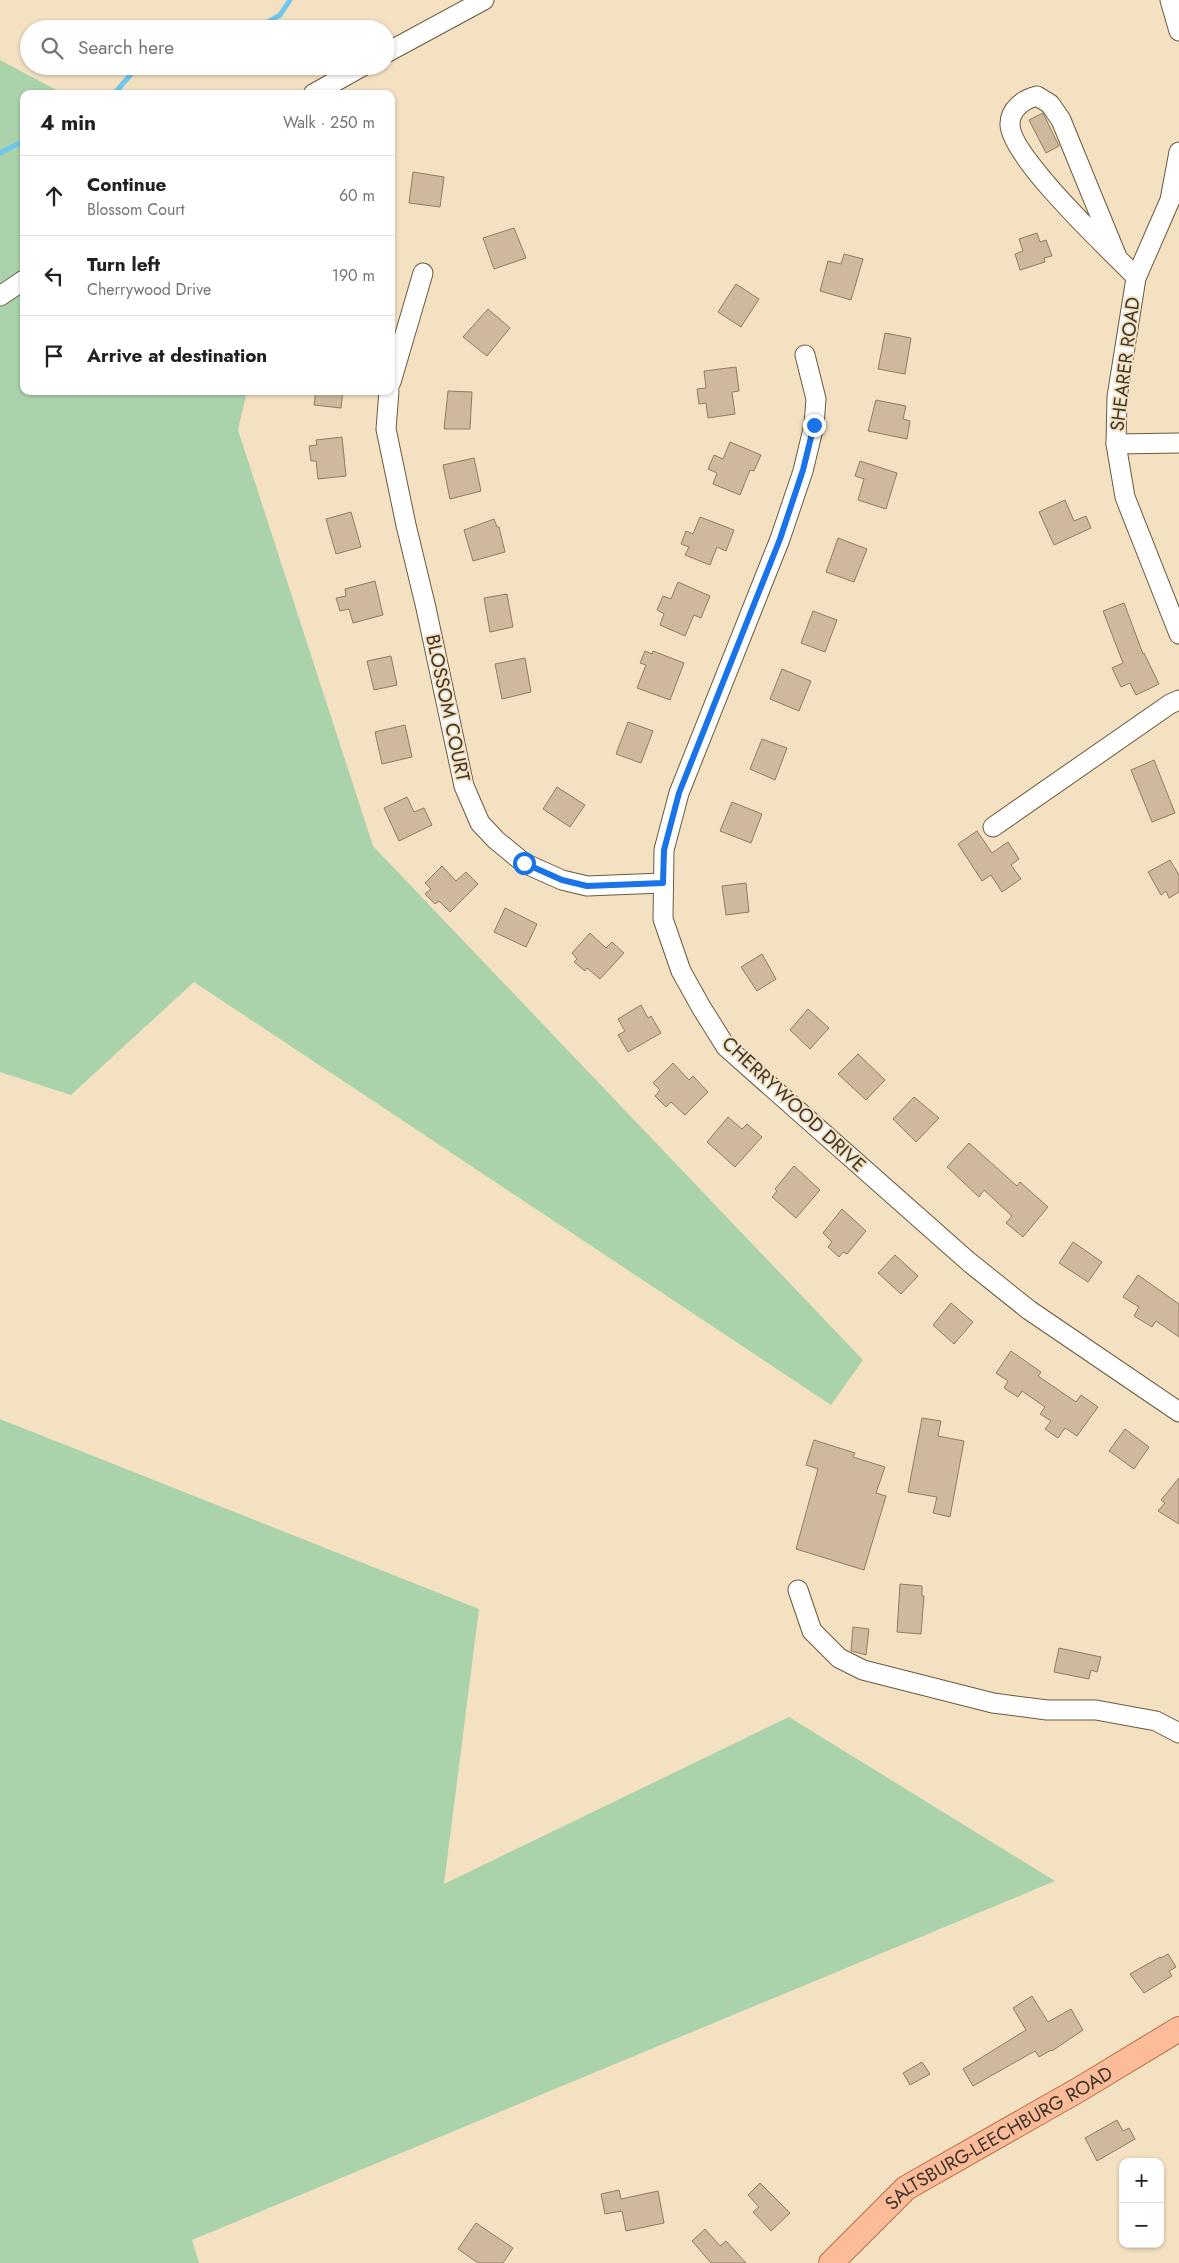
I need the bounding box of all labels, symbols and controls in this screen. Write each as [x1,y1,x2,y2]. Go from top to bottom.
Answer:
search box [20,20,395,75]
icon: search [38,34,66,62]
text: Search here [78,34,174,61]
text: 4 min [40,108,96,138]
text: Walk · 250 m [283,111,375,134]
text: Continue [87,171,166,198]
icon: ahead [40,182,68,210]
text: 60 m [339,184,375,207]
text: Blossom Court [87,198,185,221]
text: Turn left [87,251,160,278]
icon: left [40,262,68,290]
text: 190 m [332,264,375,287]
text: Cherrywood Drive [87,278,211,301]
street label: SHEARER ROAD [1103,295,1147,433]
icon: arrive [40,342,68,370]
text: Arrive at destination [87,342,267,369]
route end [803,414,826,437]
street label: BLOSSOM COURT [419,632,477,784]
route start [513,852,536,875]
street label: CHERRYWOOD DRIVE [716,1030,872,1178]
street label: SALTSBURG-LEECHBURG ROAD [878,2059,1117,2216]
map controls [1119,2158,1164,2248]
button: + [1119,2158,1164,2203]
button: − [1119,2203,1164,2248]

